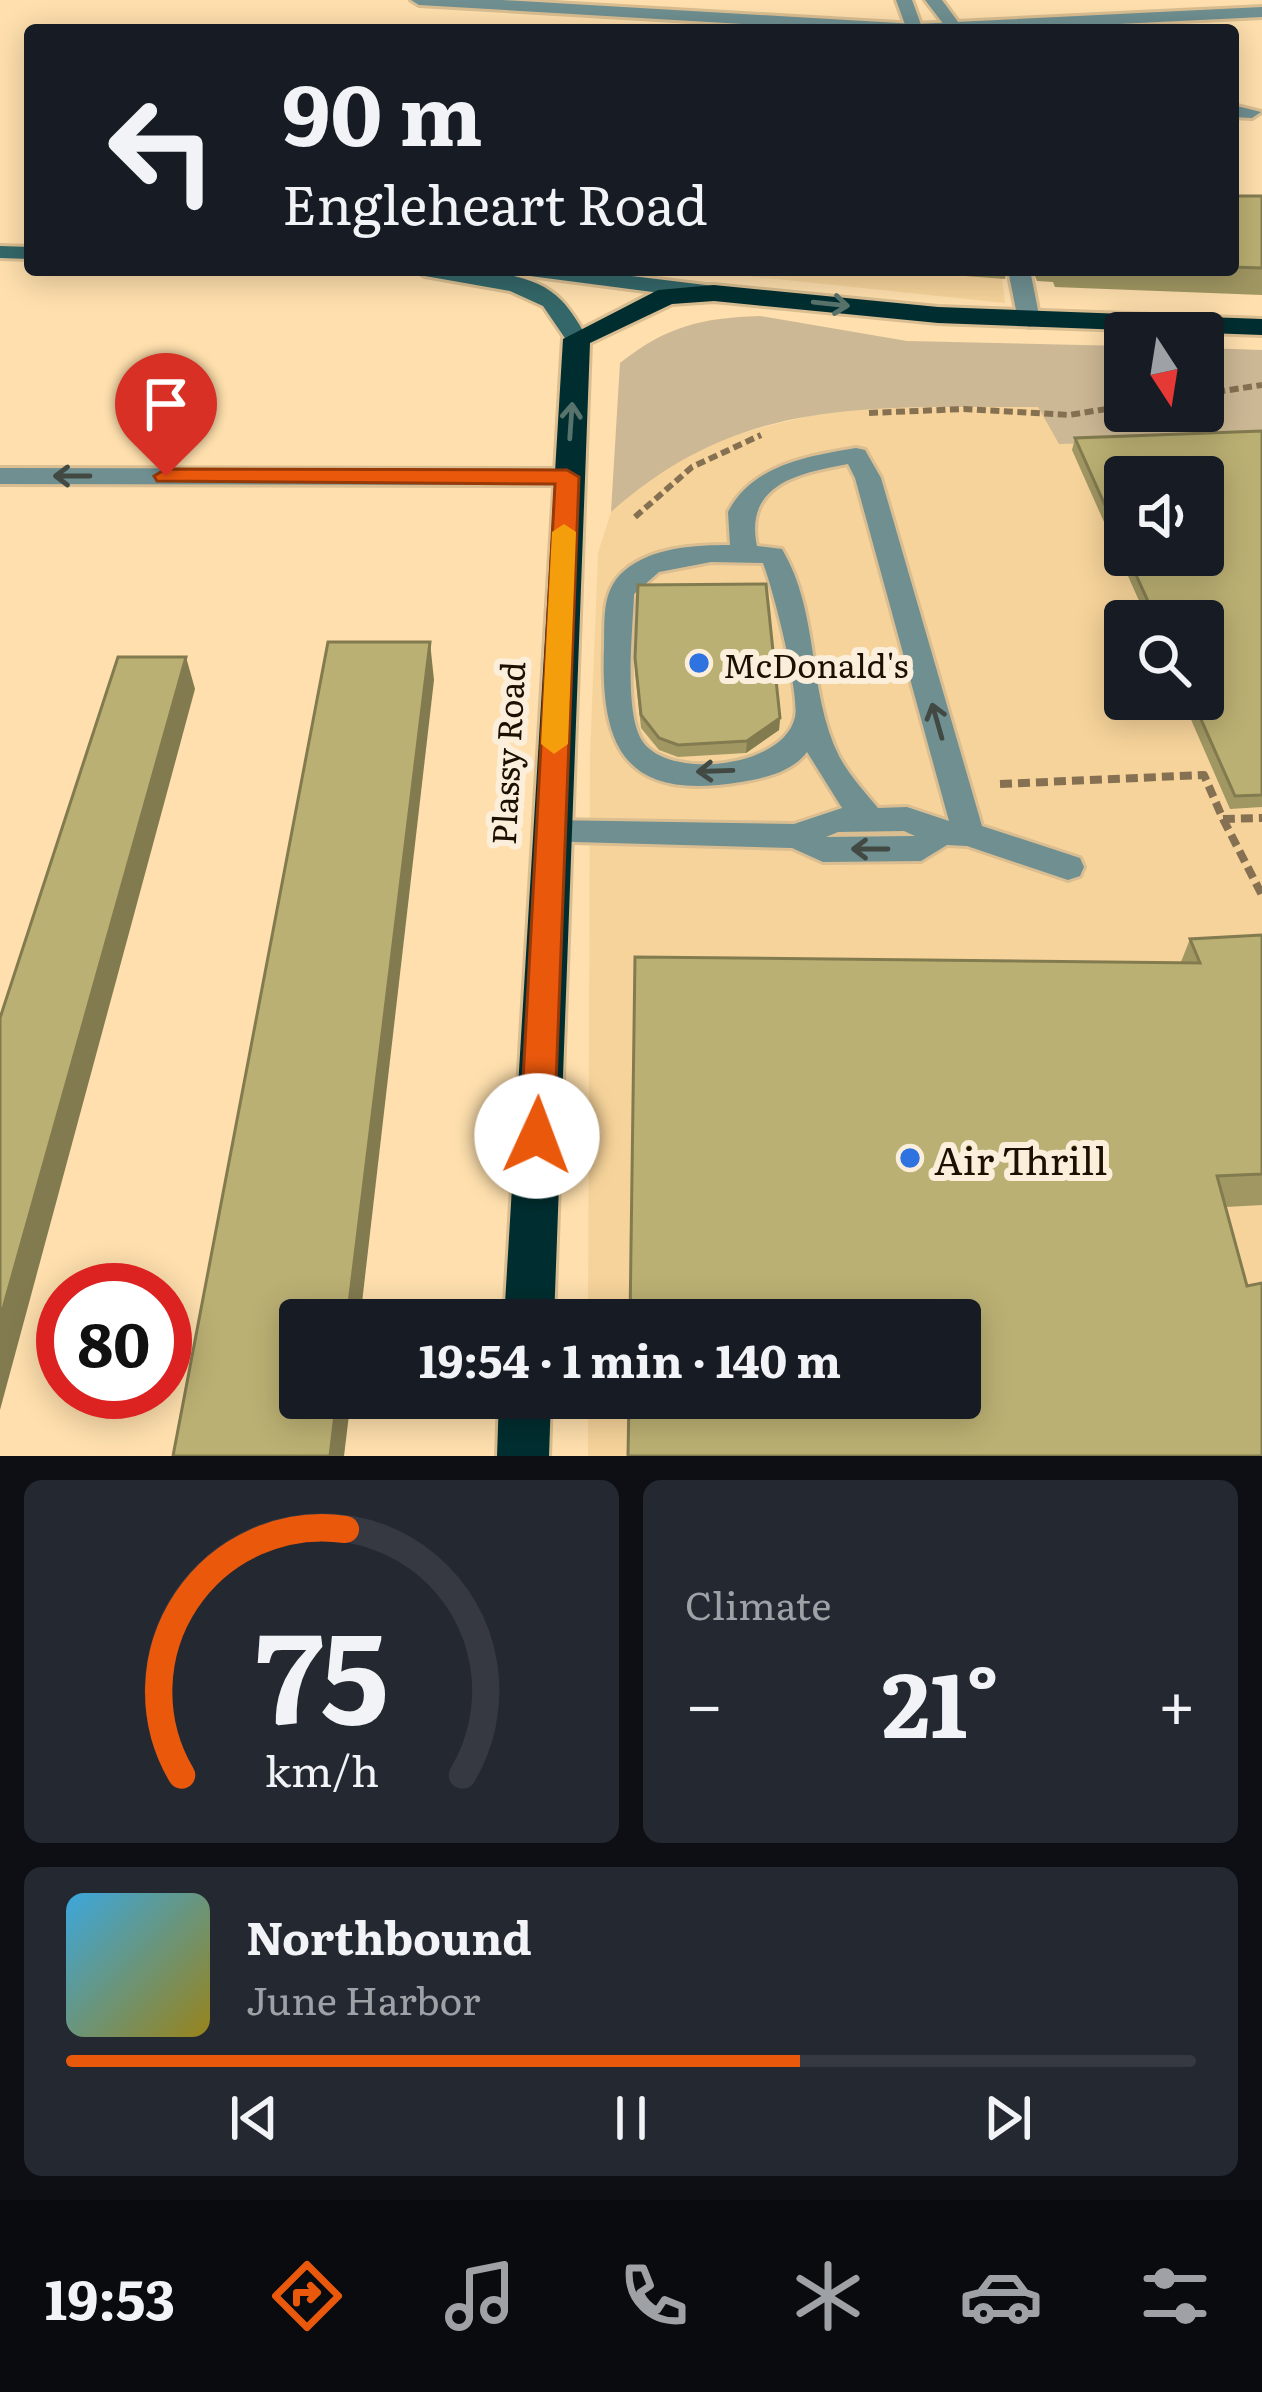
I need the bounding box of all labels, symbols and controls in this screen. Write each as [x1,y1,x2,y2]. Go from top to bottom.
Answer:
text: 90 m [282,47,483,172]
icon: left [84,72,240,228]
text: Engleheart Road [282,161,708,242]
one-way arrow [811,293,850,316]
north arrow [1104,312,1224,432]
map controls [1104,312,1224,720]
pin [115,353,217,476]
icon: arrive [133,371,199,437]
one-way arrow [559,402,582,441]
button: sound [1104,456,1224,576]
one-way arrow [53,465,92,487]
button: search [1104,600,1224,720]
place label: McDonald's [723,639,908,688]
marker: McDonald's [686,650,712,676]
street label: Plassy Road [477,660,535,846]
one-way arrow [924,703,946,741]
one-way arrow [696,760,735,783]
one-way arrow [851,838,890,860]
position arrow [474,1073,600,1199]
place label: Air Thrill [934,1129,1107,1187]
marker: Air Thrill [897,1145,923,1171]
speed limit sign: 80 [36,1263,192,1419]
text: 19:54 · 1 min · 140 m [419,1325,841,1392]
text: Climate [685,1574,831,1632]
text: 75 [255,1577,388,1762]
text: 21° [882,1632,999,1766]
text: − [685,1651,723,1749]
text: + [1158,1651,1196,1749]
text: km/h [264,1736,379,1799]
text: Northbound [246,1902,532,1969]
text: June Harbor [246,1969,481,2027]
icon: previous [221,2085,287,2151]
icon: pause [598,2085,664,2151]
icon: next [975,2085,1041,2151]
icon: directions [265,2254,349,2338]
icon: music [438,2254,522,2338]
icon: phone [612,2254,696,2338]
icon: climate [786,2254,870,2338]
icon: car [959,2254,1043,2338]
icon: filters [1133,2254,1217,2338]
text: 19:53 [45,2256,175,2337]

